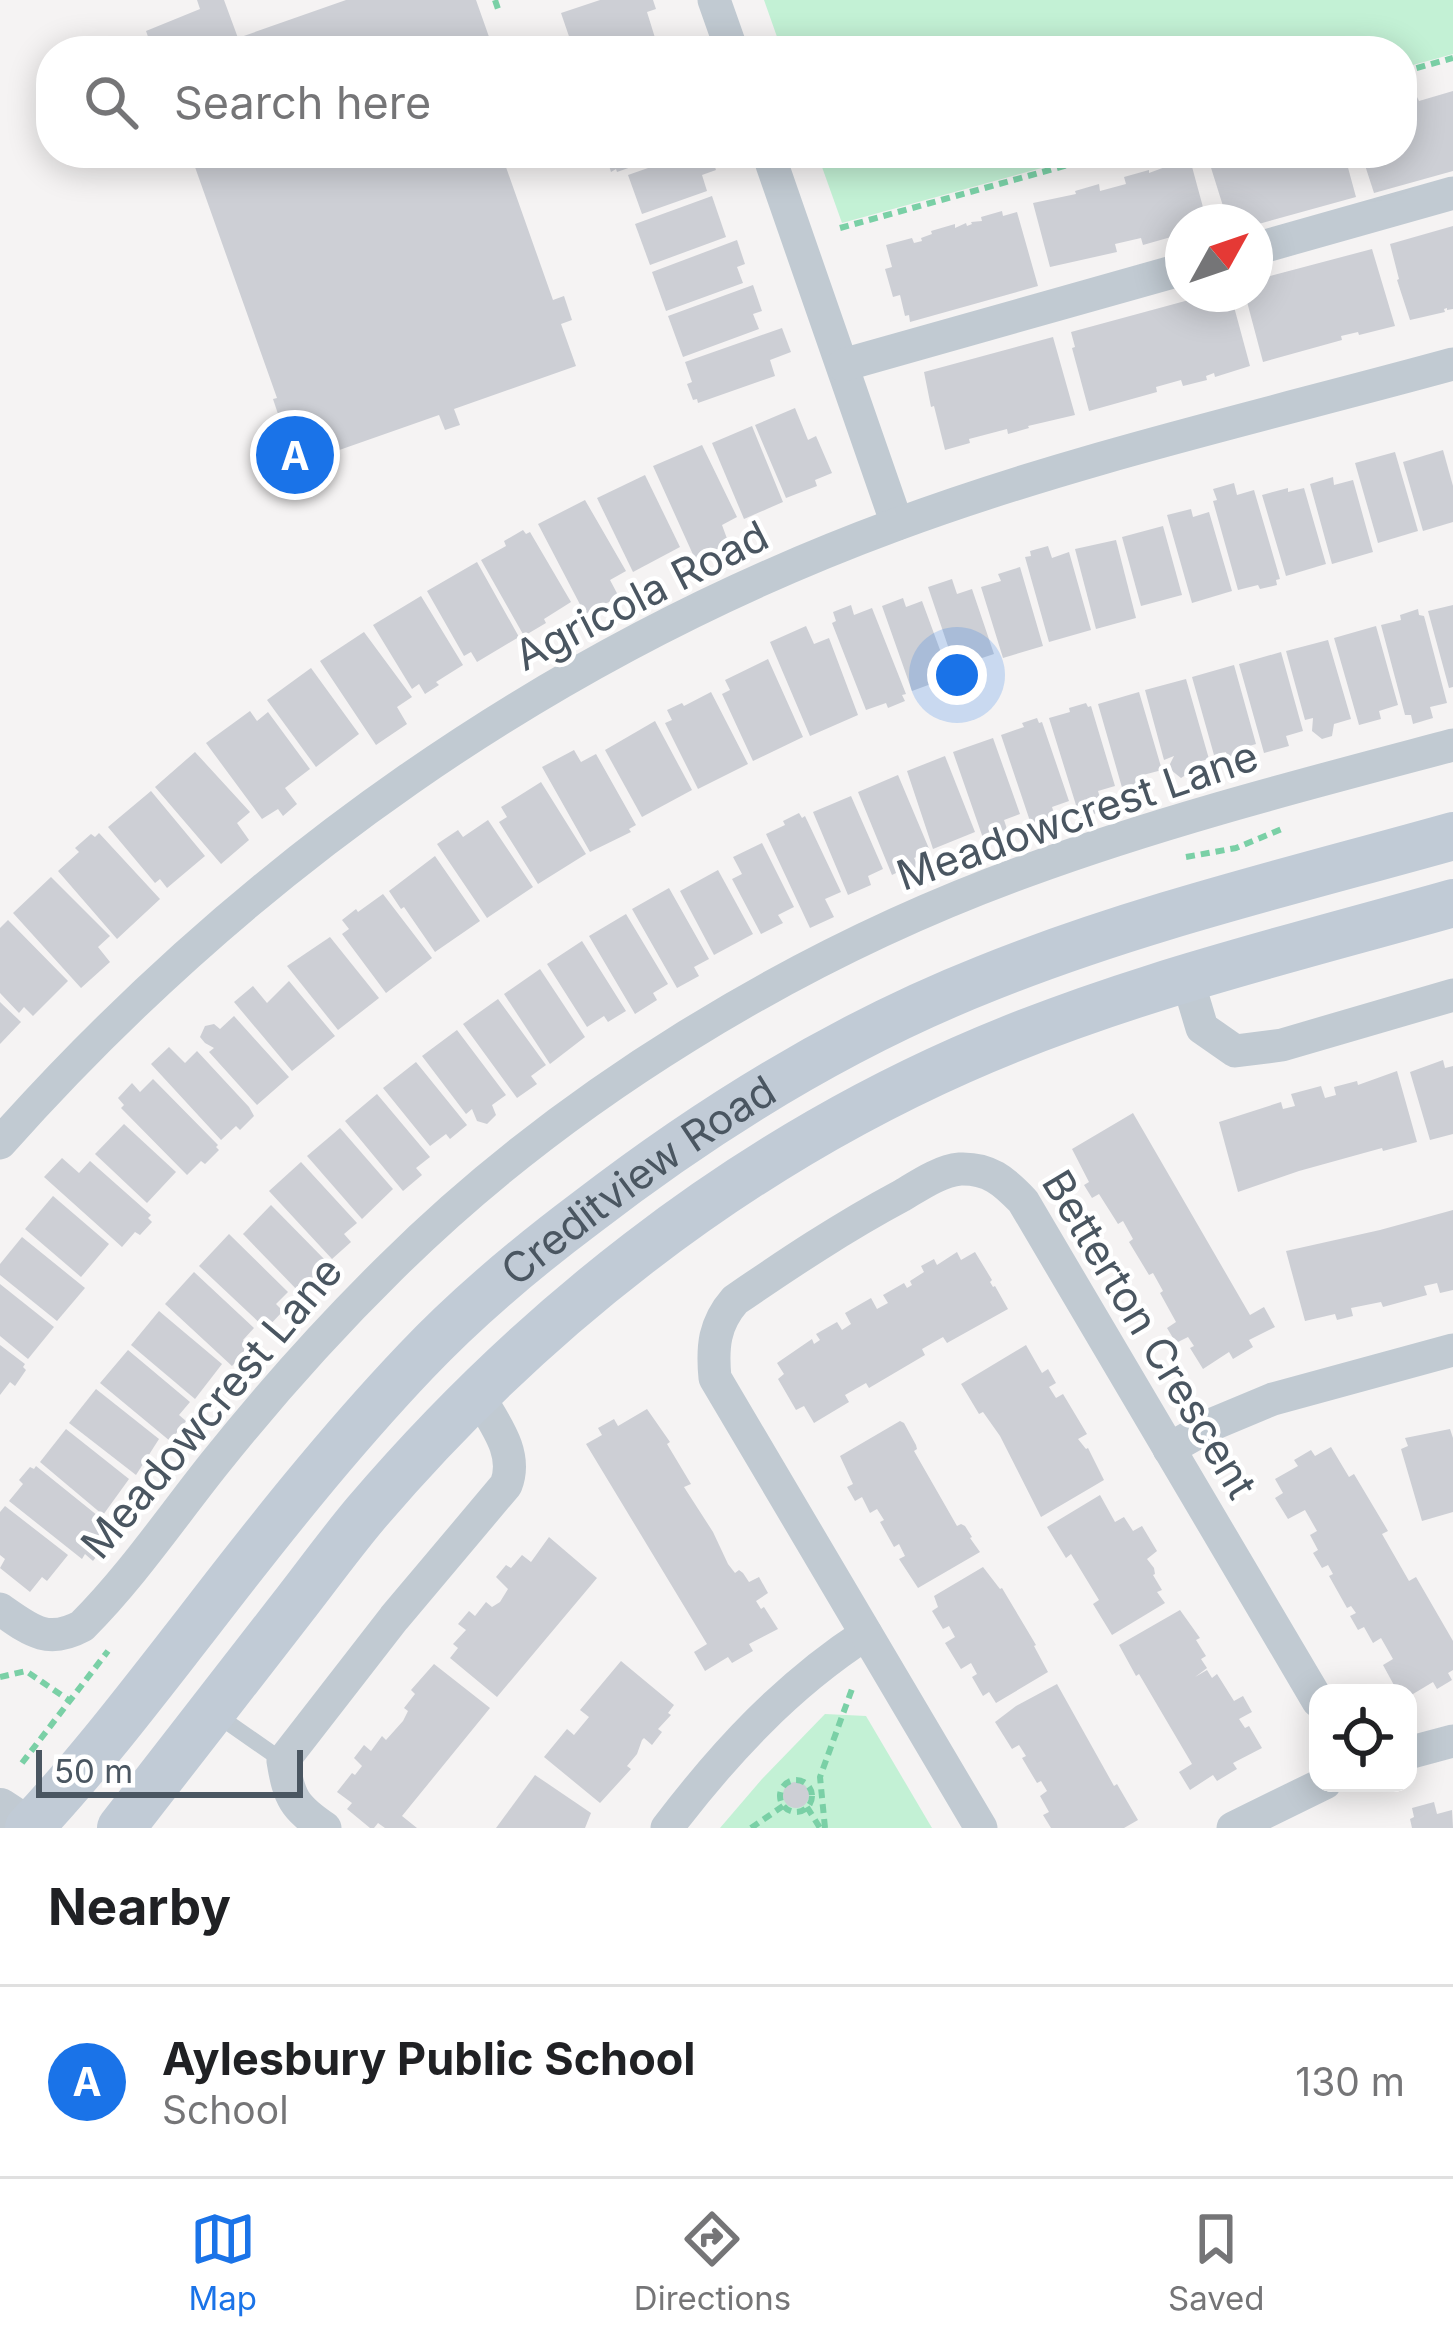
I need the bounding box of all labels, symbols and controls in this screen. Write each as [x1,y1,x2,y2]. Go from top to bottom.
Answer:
search box [36,36,1417,168]
icon: search [78,69,144,135]
text: Search here [174,75,431,130]
north arrow [1165,204,1273,312]
pin: A [256,410,334,500]
street label: Agricola Road [506,509,776,681]
your location [927,645,987,705]
street label: Meadowcrest Lane [890,729,1264,901]
street label: Creditview Road [490,1064,784,1295]
street label: Betterton Crescent [1032,1161,1268,1507]
street label: Meadowcrest Lane [70,1246,352,1568]
map controls [1309,1684,1417,1792]
button: locate [1309,1684,1417,1792]
scale bar [36,1744,303,1797]
text: 50 m [54,1751,133,1791]
text: Nearby [48,1876,231,1937]
text: Aylesbury Public School [162,2031,696,2086]
text: A [72,2058,102,2105]
text: 130 m [1295,2058,1405,2105]
text: School [162,2086,289,2133]
tab: Map [188,2206,257,2318]
tab: Directions [634,2206,791,2318]
tab: Saved [1168,2206,1265,2318]

